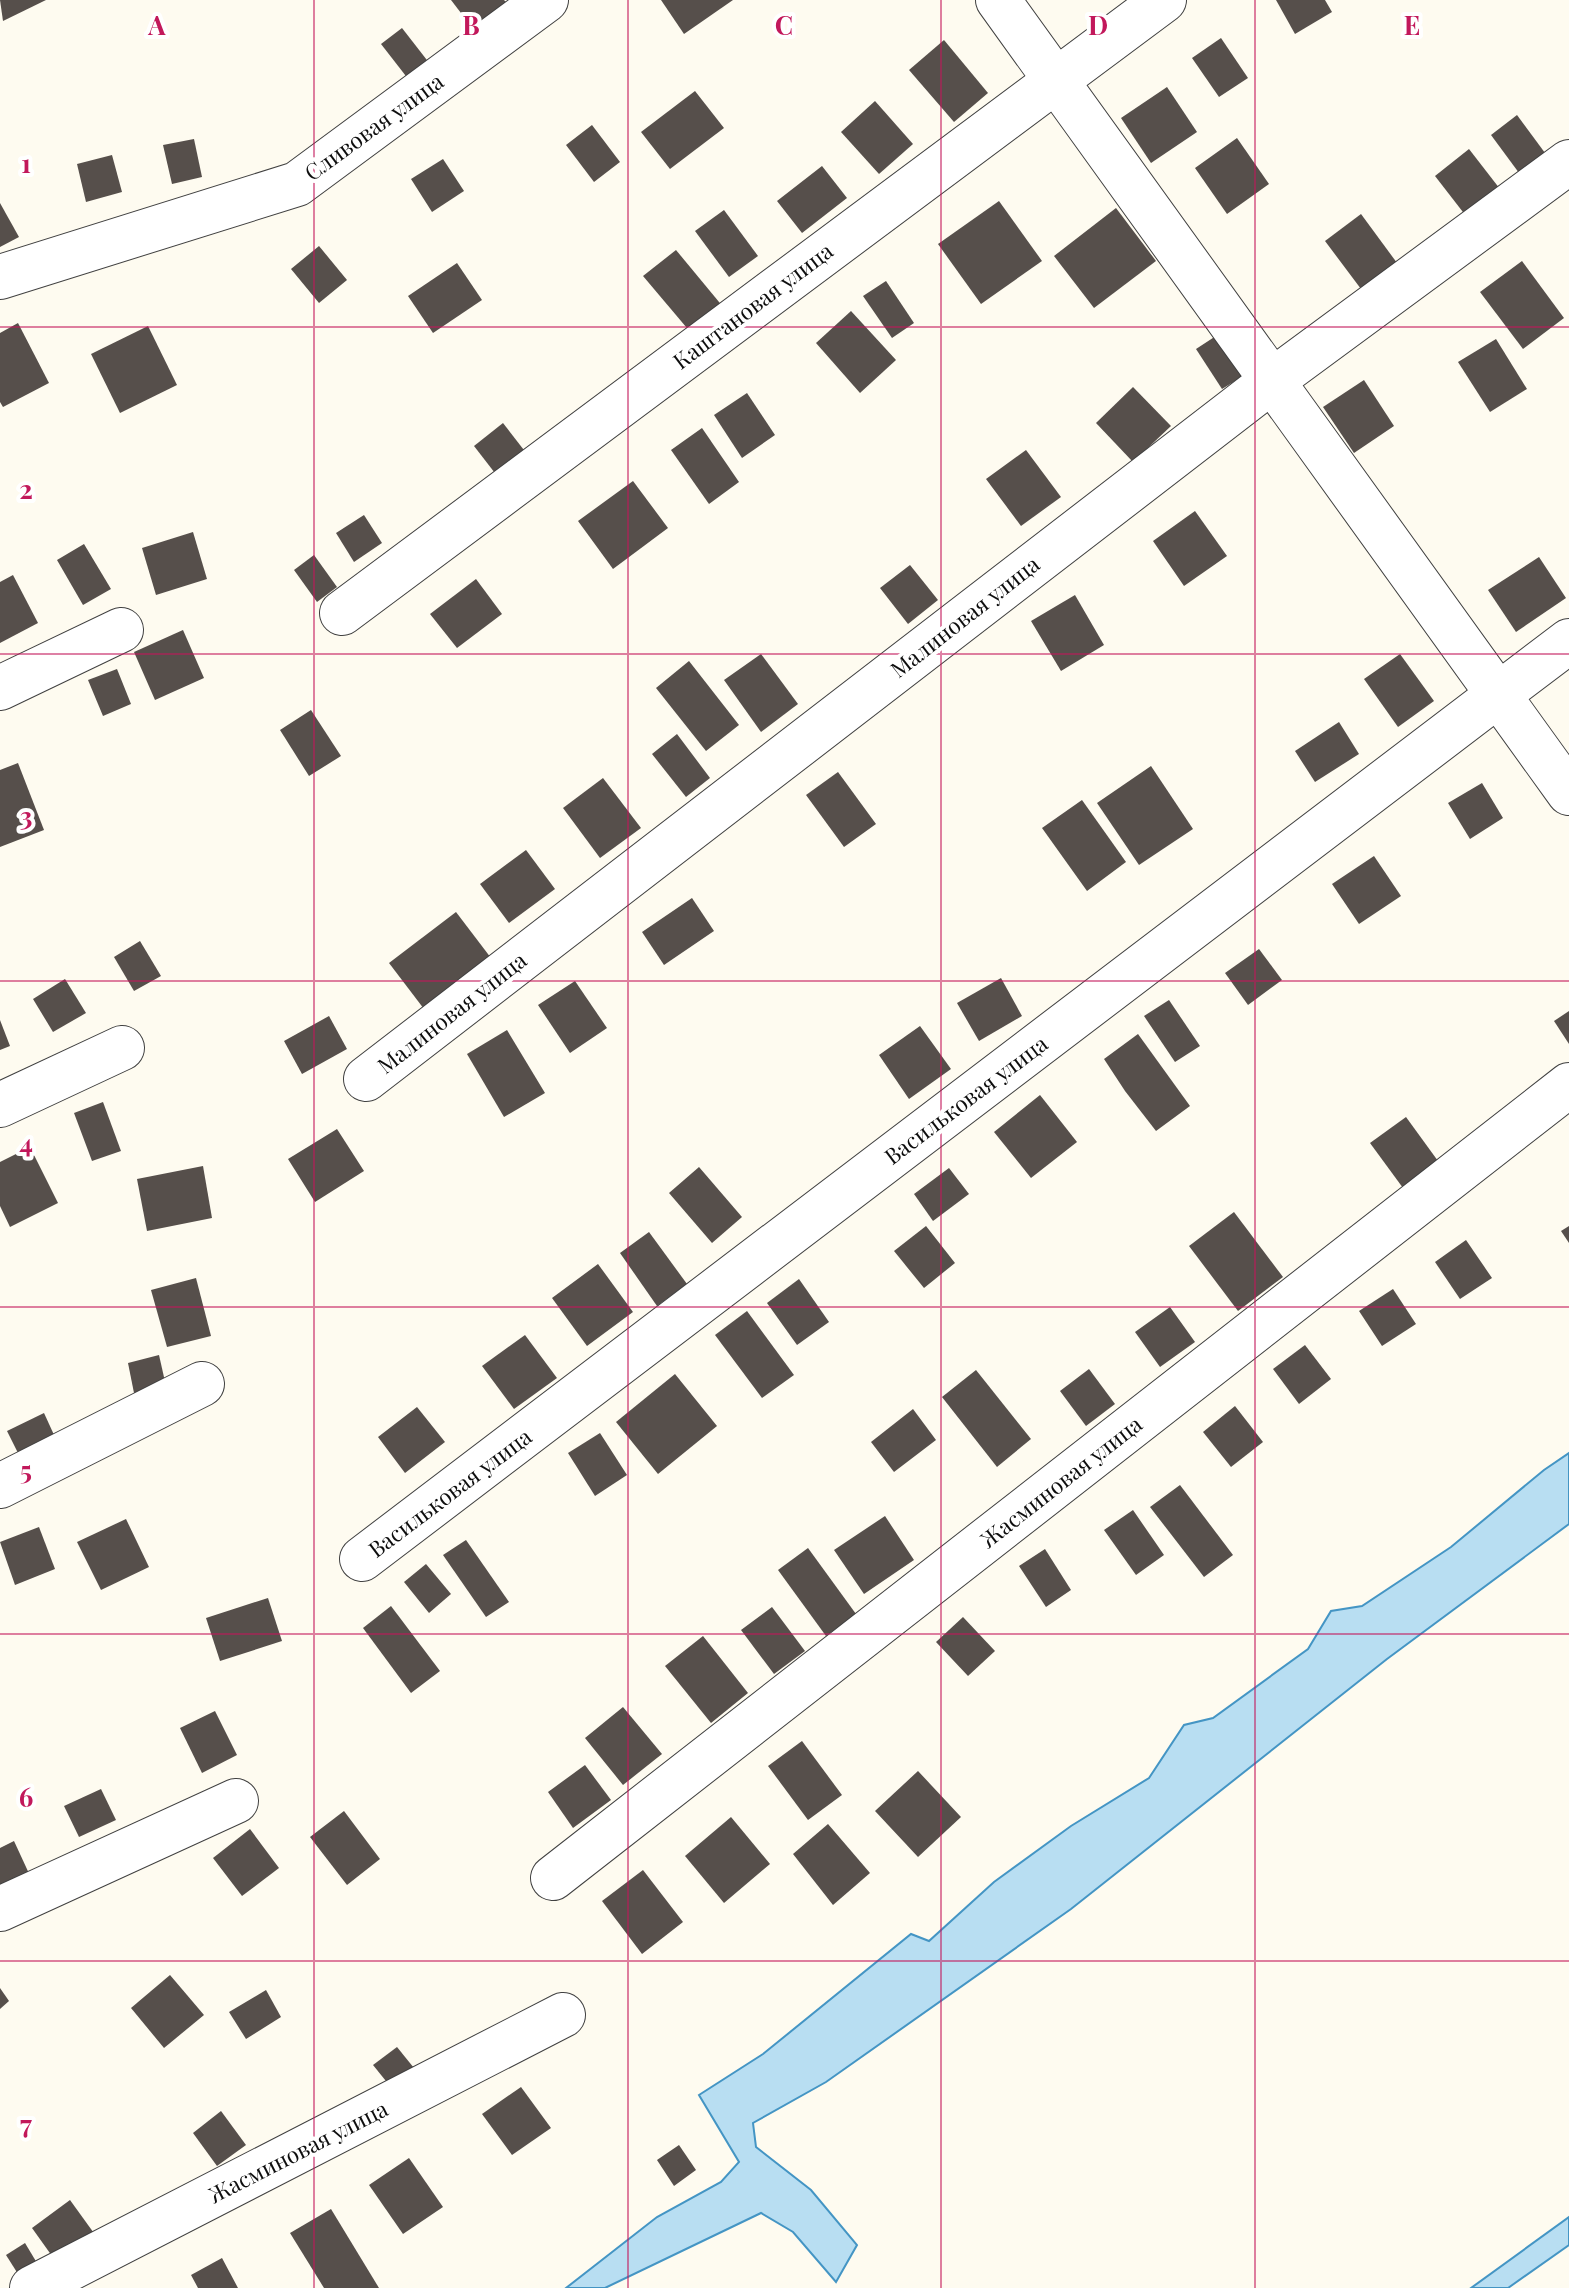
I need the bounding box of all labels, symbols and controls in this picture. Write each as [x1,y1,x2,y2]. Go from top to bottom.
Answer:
text: A [147,7,166,42]
text: B [462,7,480,42]
text: C [775,7,793,42]
text: D [1088,7,1108,42]
text: E [1404,7,1420,42]
street label: Сливовая улица [298,66,449,187]
text: 1 [21,145,31,180]
street label: Каштановая улица [666,235,838,375]
text: 2 [19,471,33,506]
street label: Малиновая улица [884,549,1045,684]
text: 3 [20,798,32,833]
street label: Малиновая улица [371,945,532,1080]
street label: Васильковая улица [878,1028,1053,1170]
text: 4 [19,1125,33,1160]
street label: Жасминовая улица [973,1408,1148,1554]
street label: Васильковая улица [362,1421,537,1563]
text: 5 [20,1452,32,1487]
text: 6 [19,1779,33,1814]
street label: Жасминовая улица [203,2093,393,2209]
text: 7 [20,2106,32,2141]

